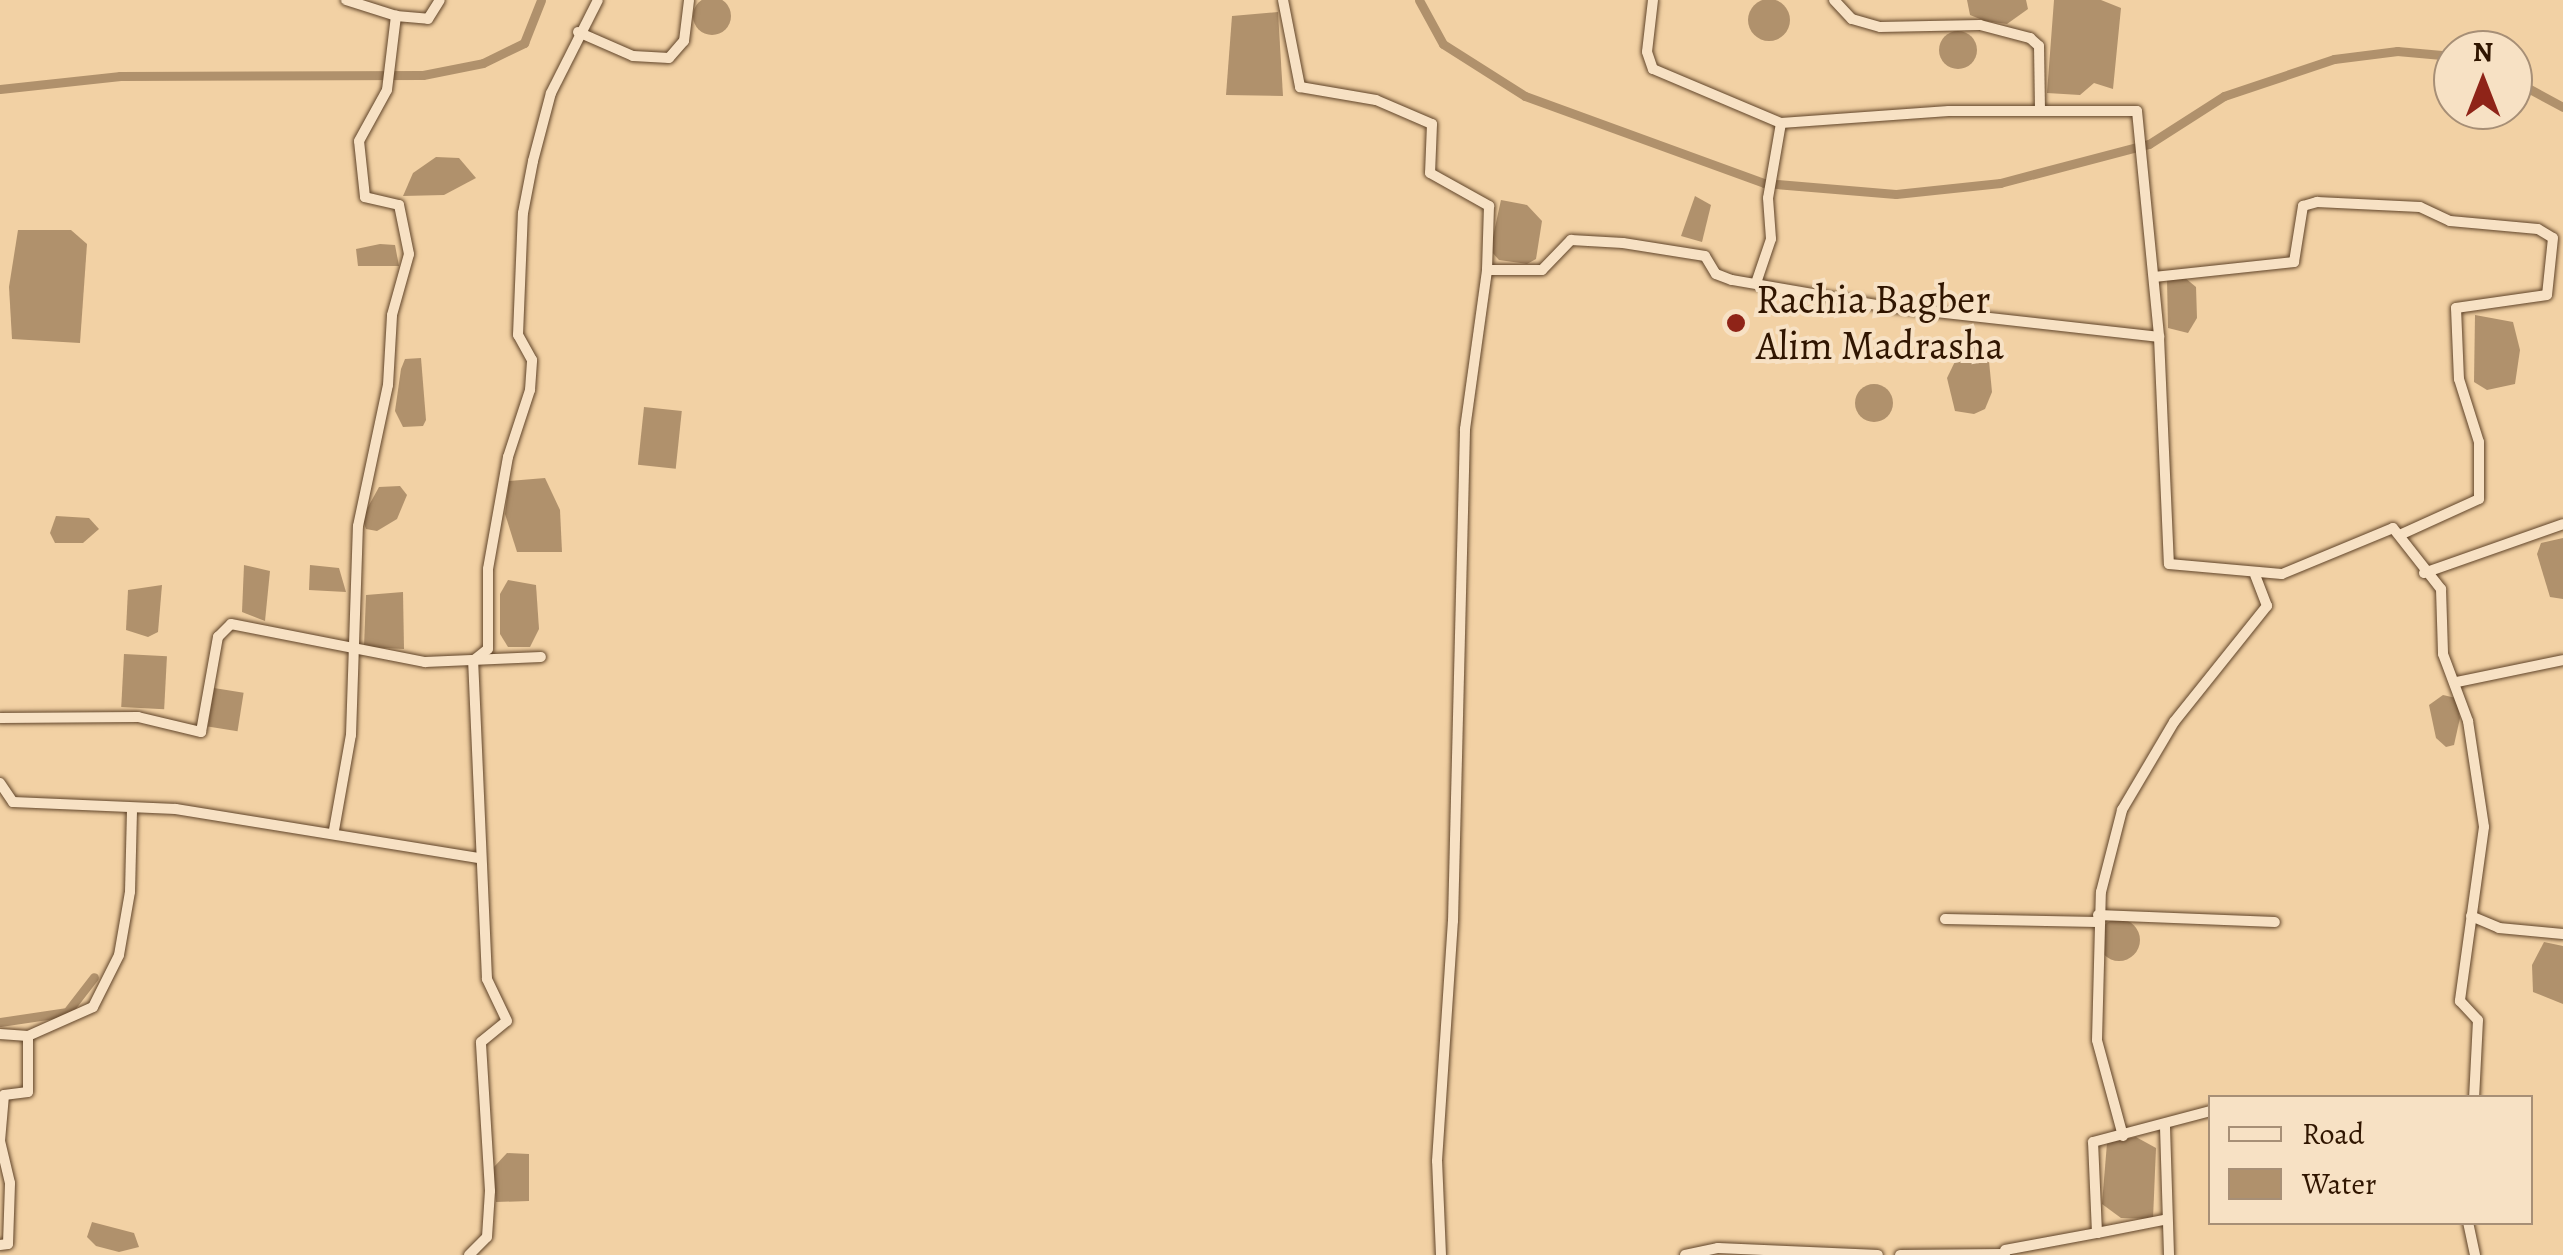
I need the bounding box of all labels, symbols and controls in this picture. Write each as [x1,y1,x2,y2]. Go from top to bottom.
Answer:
north arrow [2433,30,2533,130]
text: N [2473,33,2493,71]
place label: Rachia Bagber Alim Madrasha [1756,276,2004,370]
marker: Rachia Bagber Alim Madrasha [1725,312,1747,334]
legend [2208,1095,2533,1225]
text: Road [2302,1114,2364,1154]
text: Water [2302,1164,2376,1204]

